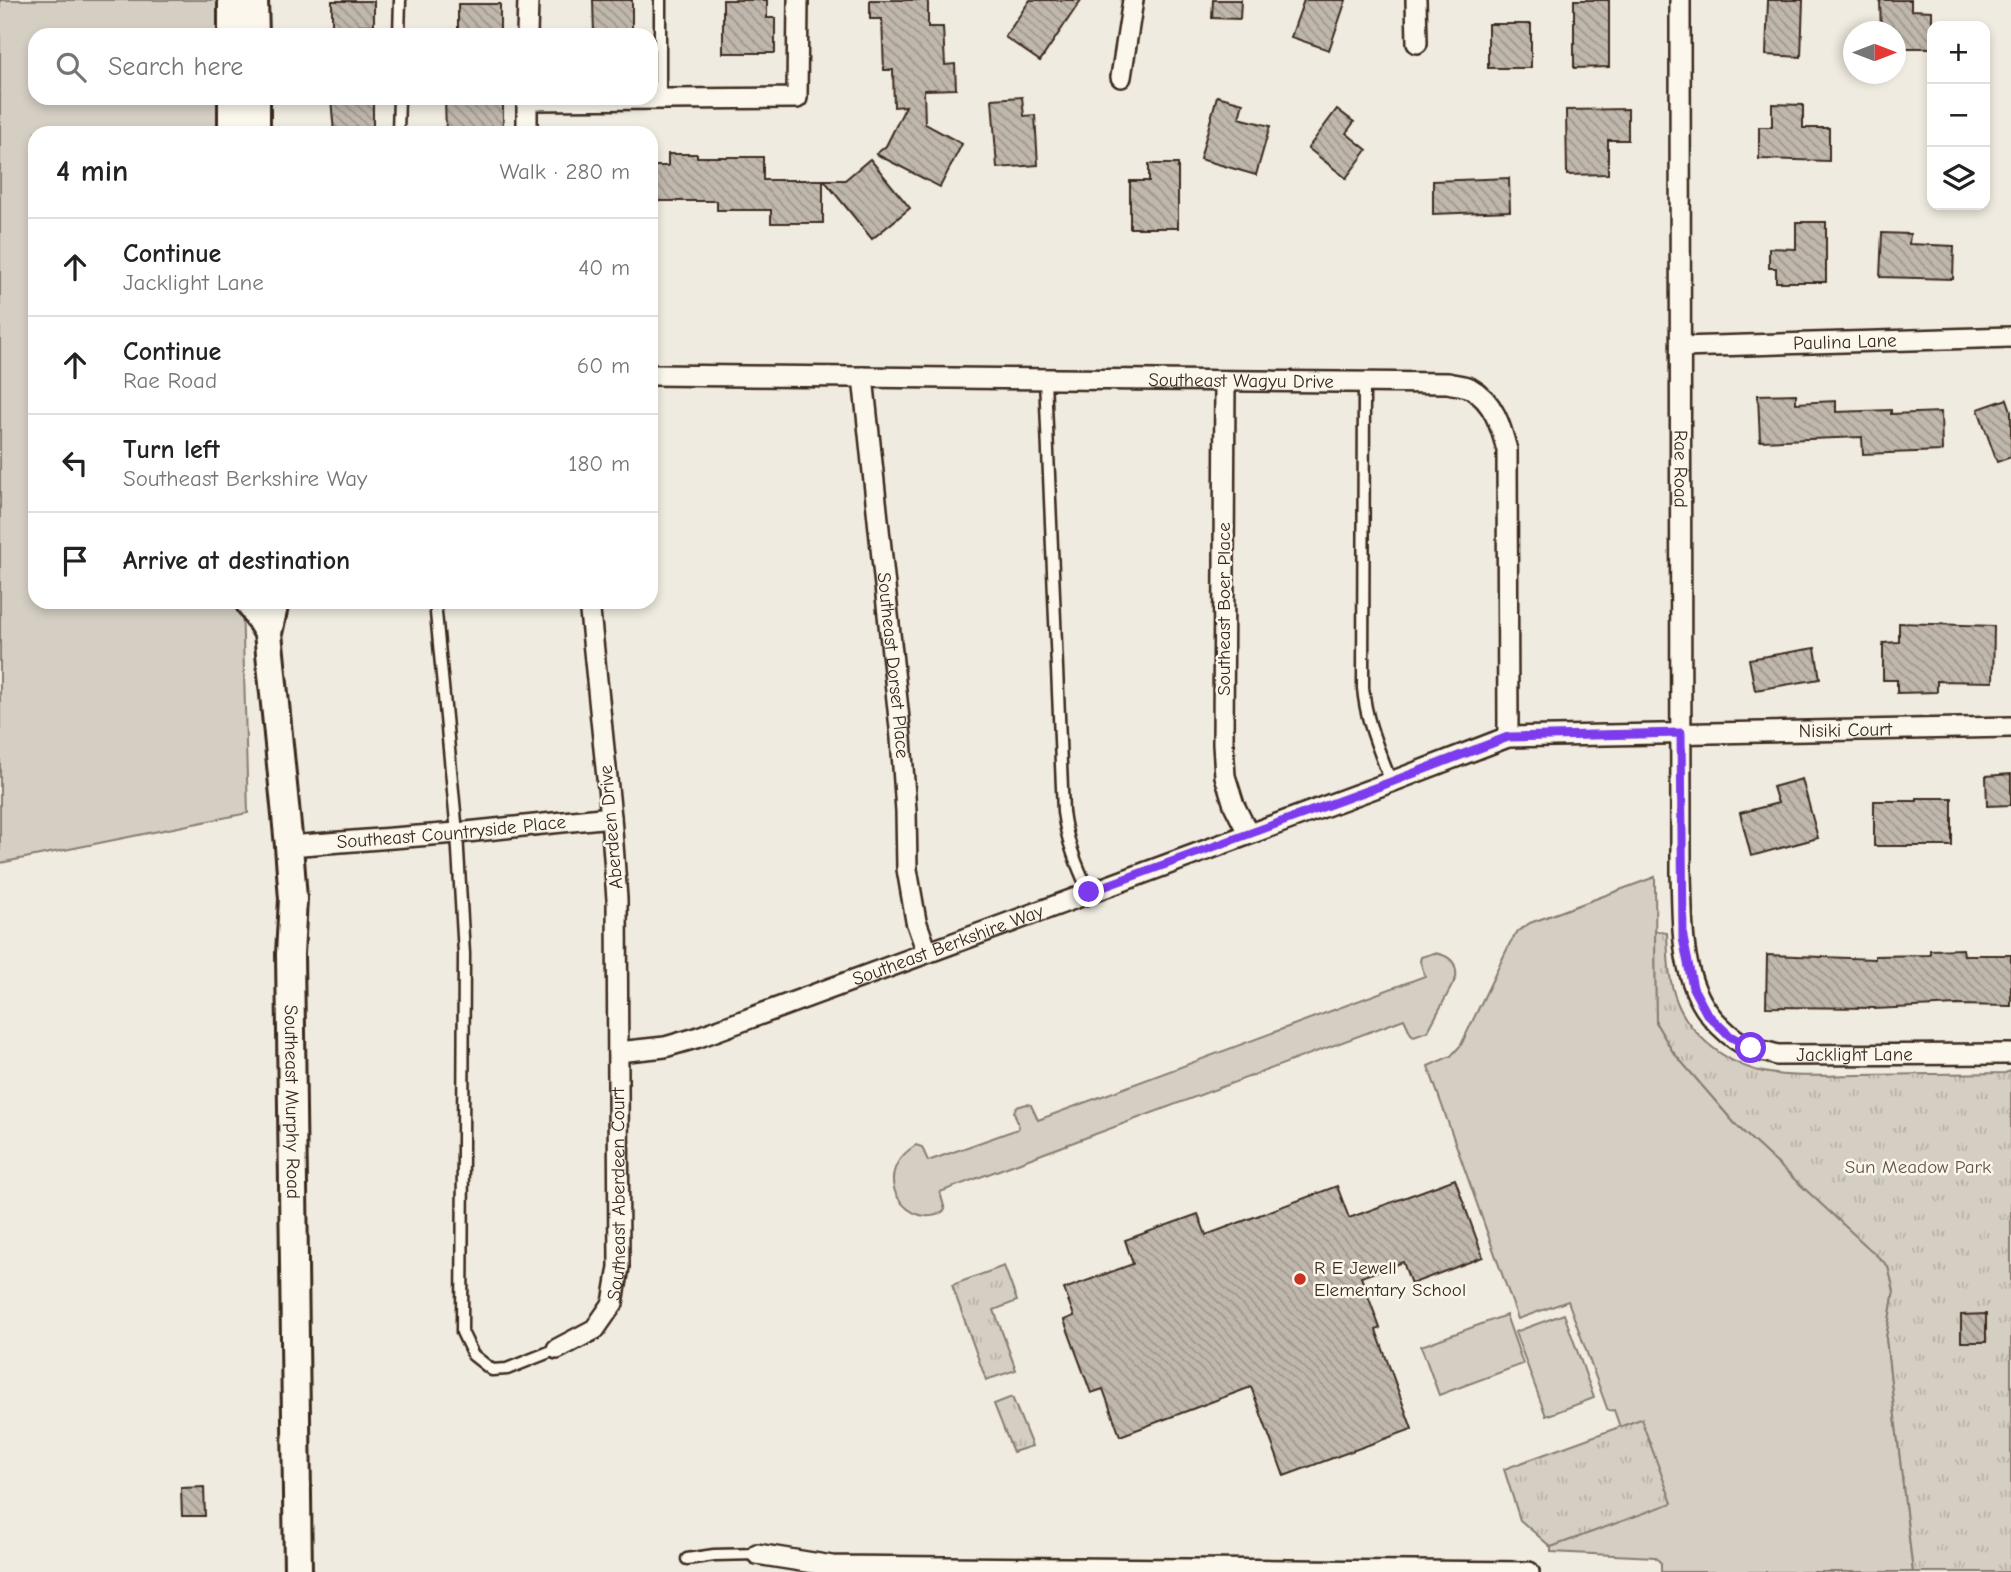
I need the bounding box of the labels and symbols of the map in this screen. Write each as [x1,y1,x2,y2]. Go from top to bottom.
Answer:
north arrow [1843,21,1906,84]
street label: Paulina Lane [1793,329,1897,355]
street label: Southeast Wagyu Drive [1148,369,1334,393]
street label: Rae Road [1669,430,1692,508]
street label: Southeast Boer Place [1213,522,1235,696]
street label: Southeast Dorset Place [873,571,913,759]
street label: Nisiki Court [1798,718,1893,742]
street label: Aberdeen Drive [595,764,627,890]
street label: Southeast Countryside Place [336,811,567,853]
route end [1073,876,1104,907]
street label: Southeast Berkshire Way [849,900,1047,990]
street label: Southeast Murphy Road [280,1005,304,1199]
route start [1735,1032,1766,1063]
street label: Jacklight Lane [1796,1043,1913,1066]
street label: Southeast Aberdeen Court [603,1087,630,1302]
park label: Sun Meadow Park [1845,1156,1992,1178]
place label: R E Jewell Elementary School [1314,1257,1466,1301]
marker: R E Jewell Elementary School [1292,1271,1308,1287]

